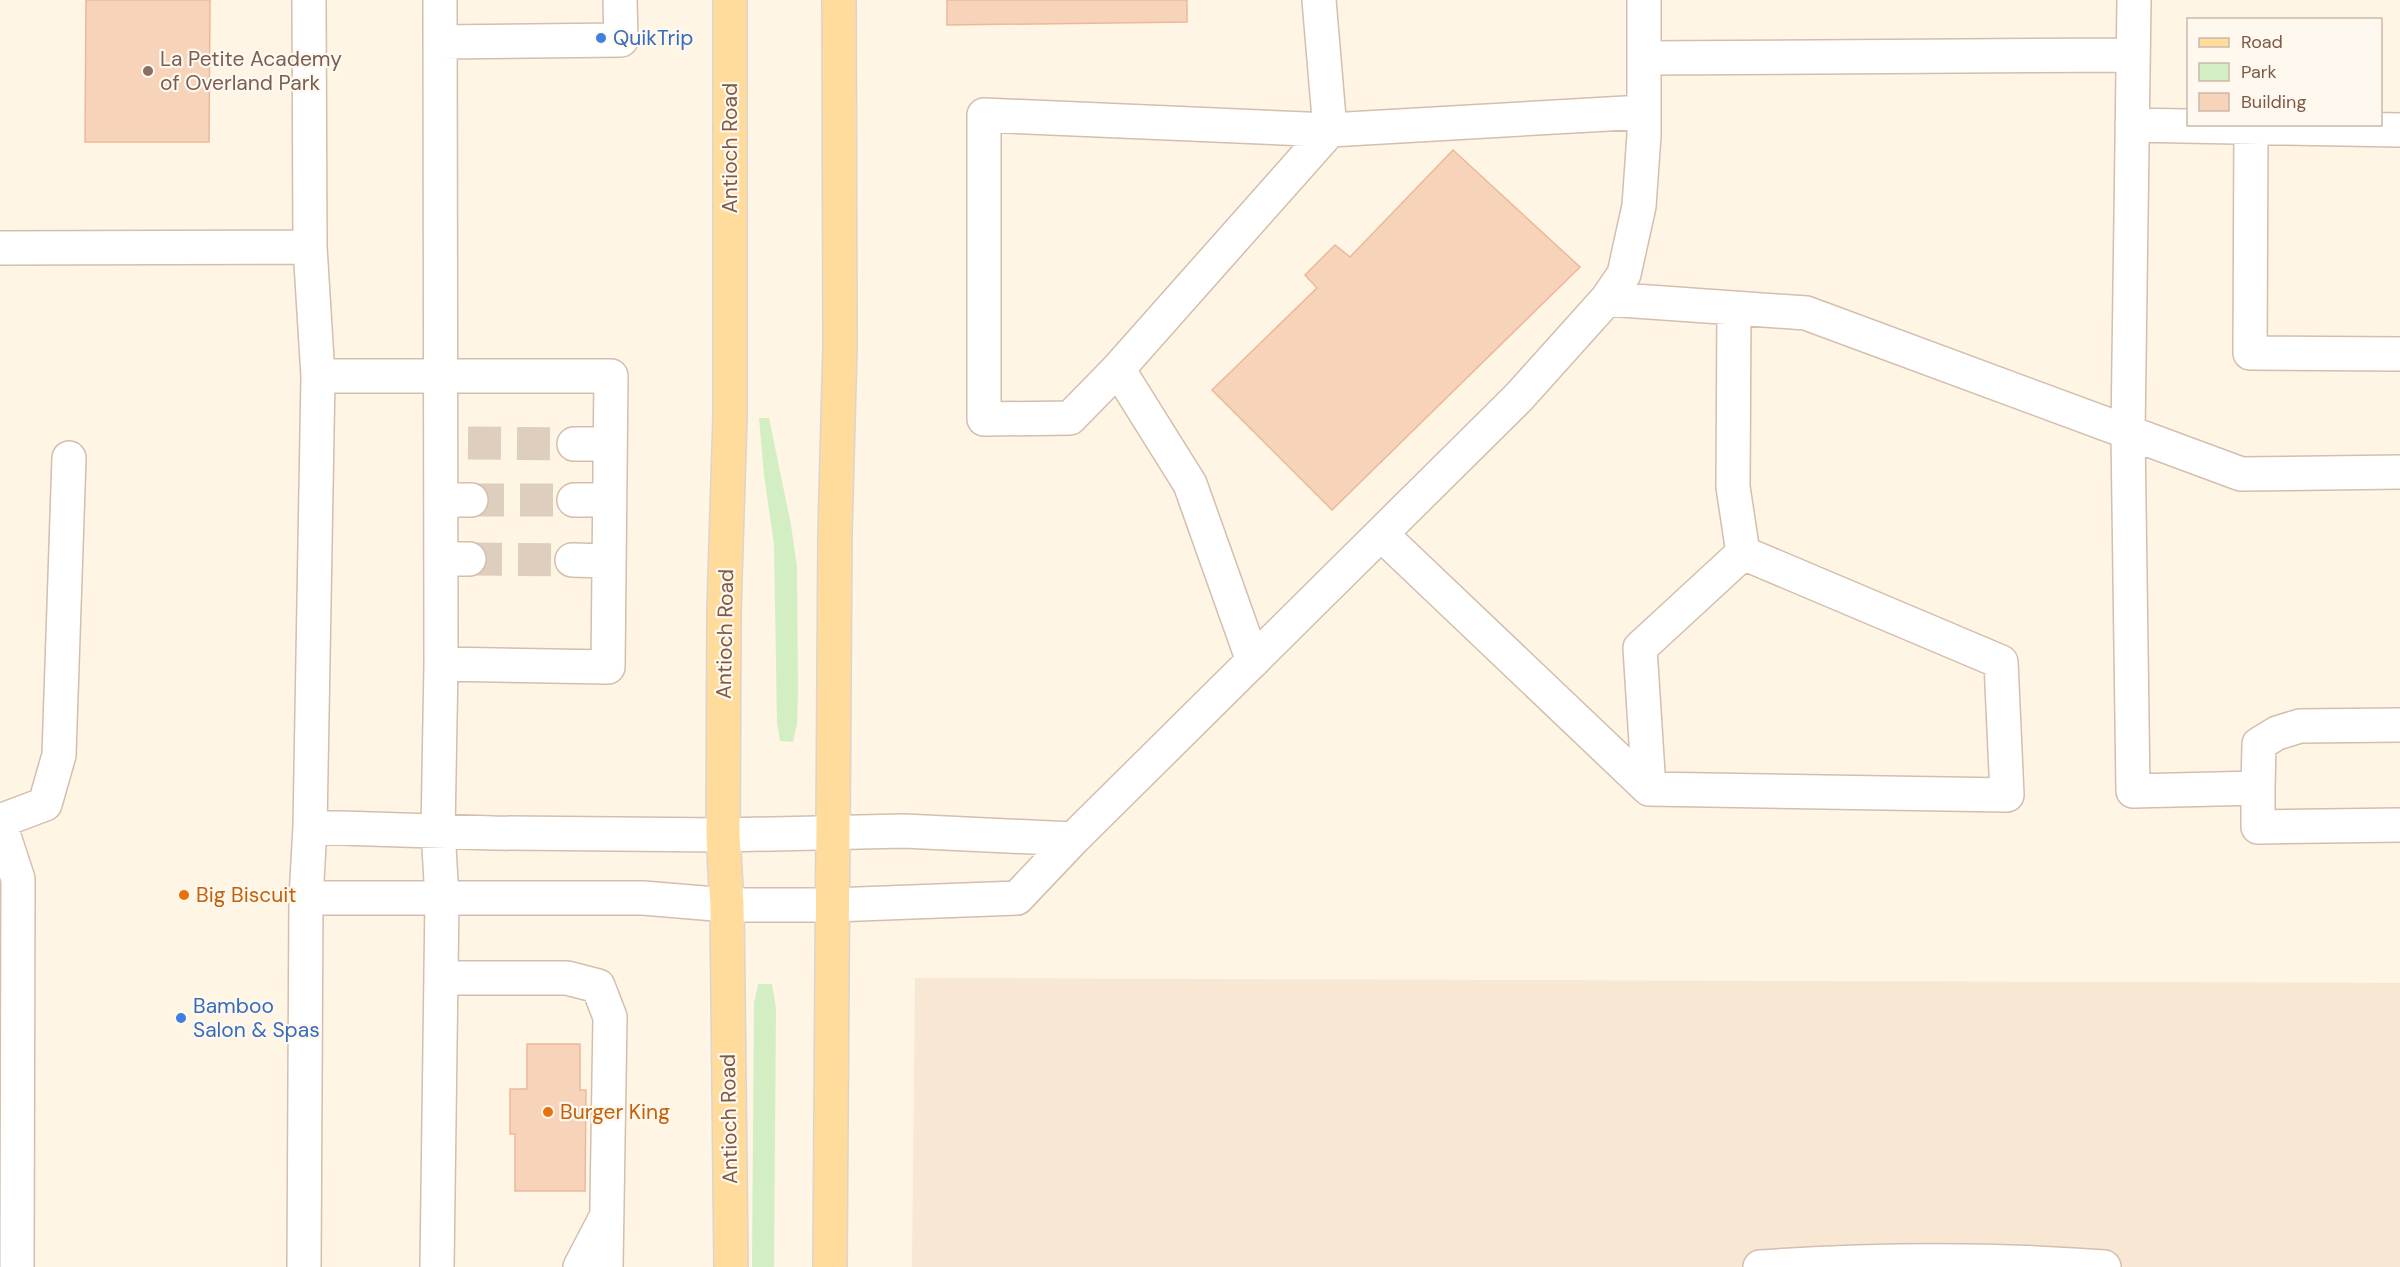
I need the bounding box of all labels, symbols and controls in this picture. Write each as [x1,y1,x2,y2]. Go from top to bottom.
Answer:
legend [2187,18,2382,126]
place label: QuikTrip [613,24,693,52]
text: Road [2241,30,2283,54]
marker: QuikTrip [594,31,608,45]
place label: La Petite Academy of Overland Park [160,45,342,97]
text: Park [2241,60,2277,84]
marker: La Petite Academy of Overland Park [141,64,155,78]
street label: Antioch Road [716,83,744,213]
text: Building [2241,90,2306,114]
street label: Antioch Road [710,569,740,699]
place label: Big Biscuit [196,881,297,909]
marker: Big Biscuit [177,888,191,902]
place label: Bamboo Salon & Spas [193,992,320,1044]
marker: Bamboo Salon & Spas [174,1011,188,1025]
street label: Antioch Road [714,1054,744,1184]
place label: Burger King [560,1098,670,1126]
marker: Burger King [541,1105,555,1119]

